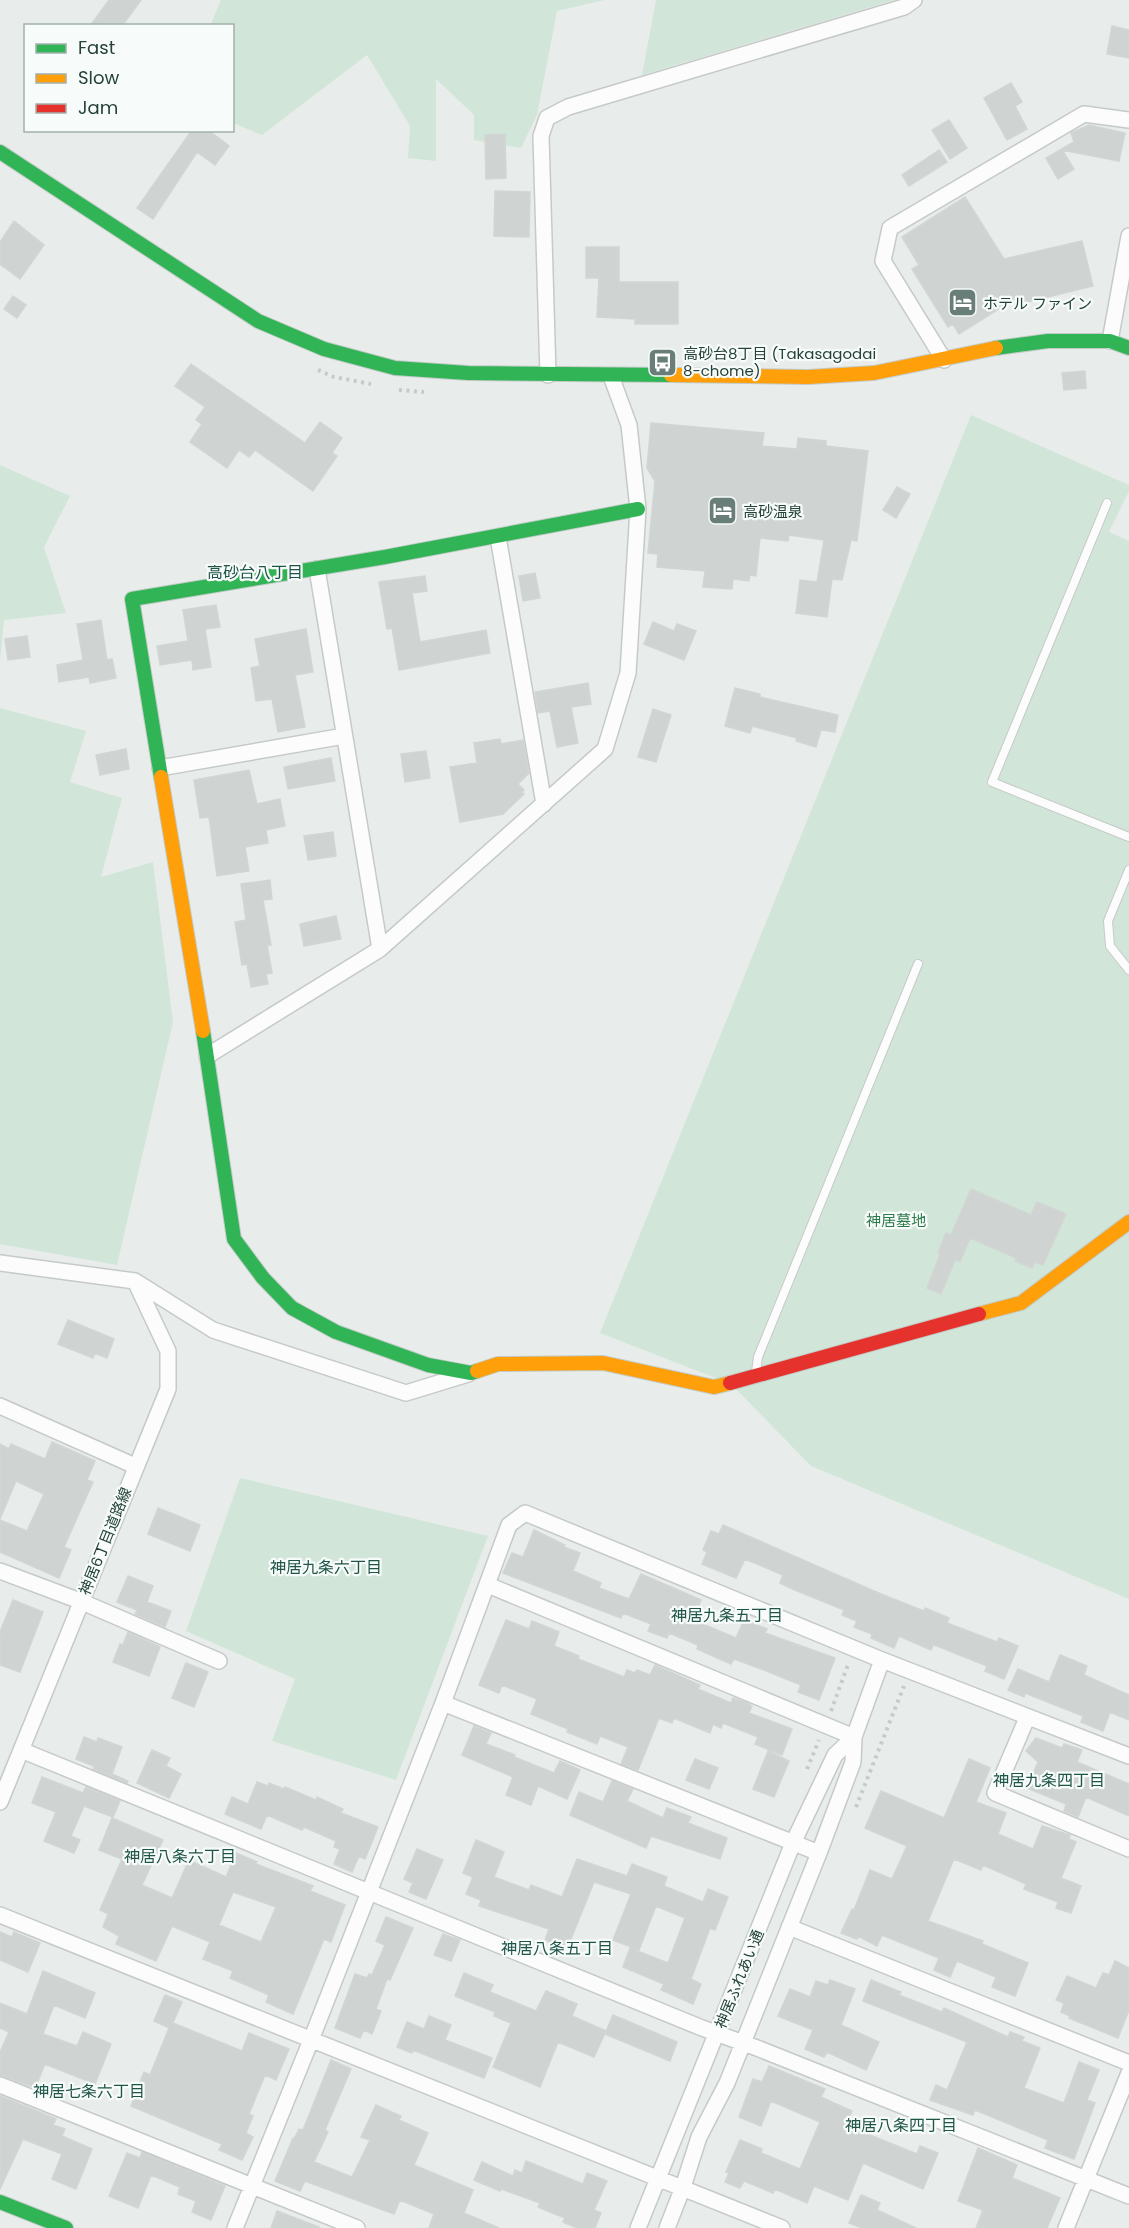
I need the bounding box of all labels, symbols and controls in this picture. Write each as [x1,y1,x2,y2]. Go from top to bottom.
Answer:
legend [24,24,234,132]
text: Fast [78,35,115,60]
text: Slow [78,65,120,90]
text: Jam [78,95,118,120]
hotel icon: ホテル ファイン [946,287,978,319]
place label: ホテル ファイン [983,293,1092,314]
place label: 高砂台8丁目 (Takasagodai 8-chome) [683,343,876,381]
bus stop icon: 高砂台8丁目 (Takasagodai 8-chome) [646,346,678,378]
hotel icon: 高砂温泉 [706,495,738,527]
place label: 高砂温泉 [743,501,803,522]
district label: 高砂台八丁目 [207,561,303,584]
park label: 神居墓地 [866,1210,926,1231]
street label: 神居6丁目道路線 [74,1484,136,1598]
district label: 神居九条六丁目 [270,1556,382,1579]
district label: 神居九条五丁目 [671,1604,783,1627]
district label: 神居九条四丁目 [993,1769,1105,1792]
district label: 神居八条六丁目 [124,1845,236,1868]
street label: 神居ふれあい通 [710,1926,768,2032]
district label: 神居八条五丁目 [501,1937,613,1960]
district label: 神居七条六丁目 [33,2080,145,2103]
district label: 神居八条四丁目 [845,2114,957,2137]

